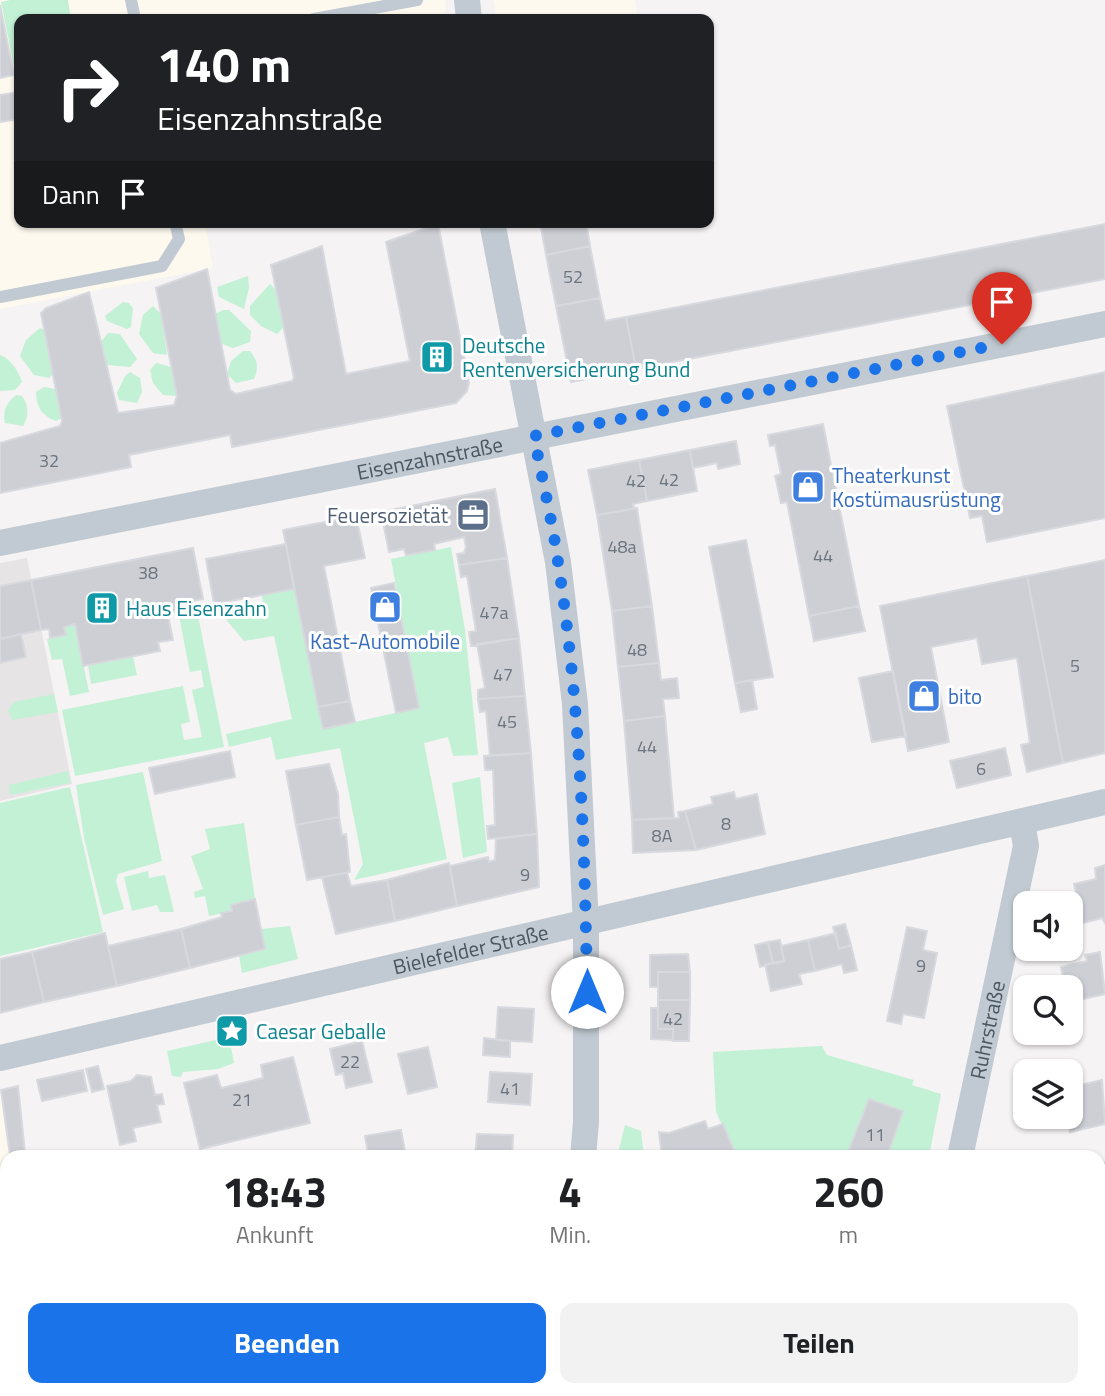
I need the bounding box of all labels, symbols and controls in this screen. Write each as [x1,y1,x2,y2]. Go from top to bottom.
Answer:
text: 140 m [157,26,291,101]
icon: right [42,42,133,133]
text: Eisenzahnstraße [157,94,383,142]
text: Dann [42,175,100,214]
icon: arrive [114,175,152,213]
house number: 52 [563,263,583,290]
pin [972,272,1032,344]
icon: arrive [983,283,1021,321]
place label: Deutsche Rentenversicherung Bund [462,329,690,385]
building icon: Deutsche Rentenversicherung Bund [418,338,456,376]
street label: Eisenzahnstraße [354,428,505,488]
house number: 32 [39,447,59,474]
place label: Theaterkunst Kostümausrüstung [832,459,1001,515]
house number: 42 [659,466,679,493]
house number: 42 [626,467,646,494]
shop icon: Theaterkunst Kostümausrüstung [789,468,827,506]
office icon: Feuersozietät [454,496,492,534]
place label: Feuersozietät [327,499,449,531]
house number: 48a [607,533,637,560]
house number: 44 [813,542,833,569]
house number: 38 [138,559,158,586]
shop icon: Kast-Automobile [366,588,404,626]
building icon: Haus Eisenzahn [83,589,121,627]
place label: Haus Eisenzahn [126,592,267,624]
house number: 47a [479,599,509,626]
place label: Kast-Automobile [310,625,460,657]
house number: 48 [627,636,647,663]
house number: 5 [1070,652,1080,679]
house number: 47 [493,661,513,688]
shop icon: bito [905,677,943,715]
place label: bito [948,680,982,712]
house number: 45 [497,708,517,735]
house number: 44 [637,733,657,760]
house number: 6 [976,755,986,782]
house number: 8 [721,810,731,837]
house number: 8A [652,822,673,849]
house number: 9 [520,861,530,888]
map controls [1013,891,1083,1129]
button: sound [1013,891,1083,961]
street label: Bielefelder Straße [390,916,551,982]
house number: 9 [916,952,926,979]
position arrow [550,955,624,1029]
button: search [1013,975,1083,1045]
street label: Ruhrstraße [961,977,1013,1082]
house number: 42 [663,1005,683,1032]
place icon: Caesar Geballe [213,1012,251,1050]
place label: Caesar Geballe [256,1015,386,1047]
house number: 22 [340,1048,360,1075]
button: layers [1013,1059,1083,1129]
house number: 41 [500,1075,520,1102]
house number: 21 [232,1086,252,1113]
house number: 11 [865,1121,885,1148]
text: 18:43 [222,1159,327,1223]
text: 4 [558,1159,582,1223]
text: 260 [813,1159,884,1223]
text: Ankunft [236,1217,313,1252]
text: Min. [549,1217,591,1252]
text: m [839,1217,858,1252]
button: Beenden [28,1303,546,1383]
button: Teilen [560,1303,1078,1383]

